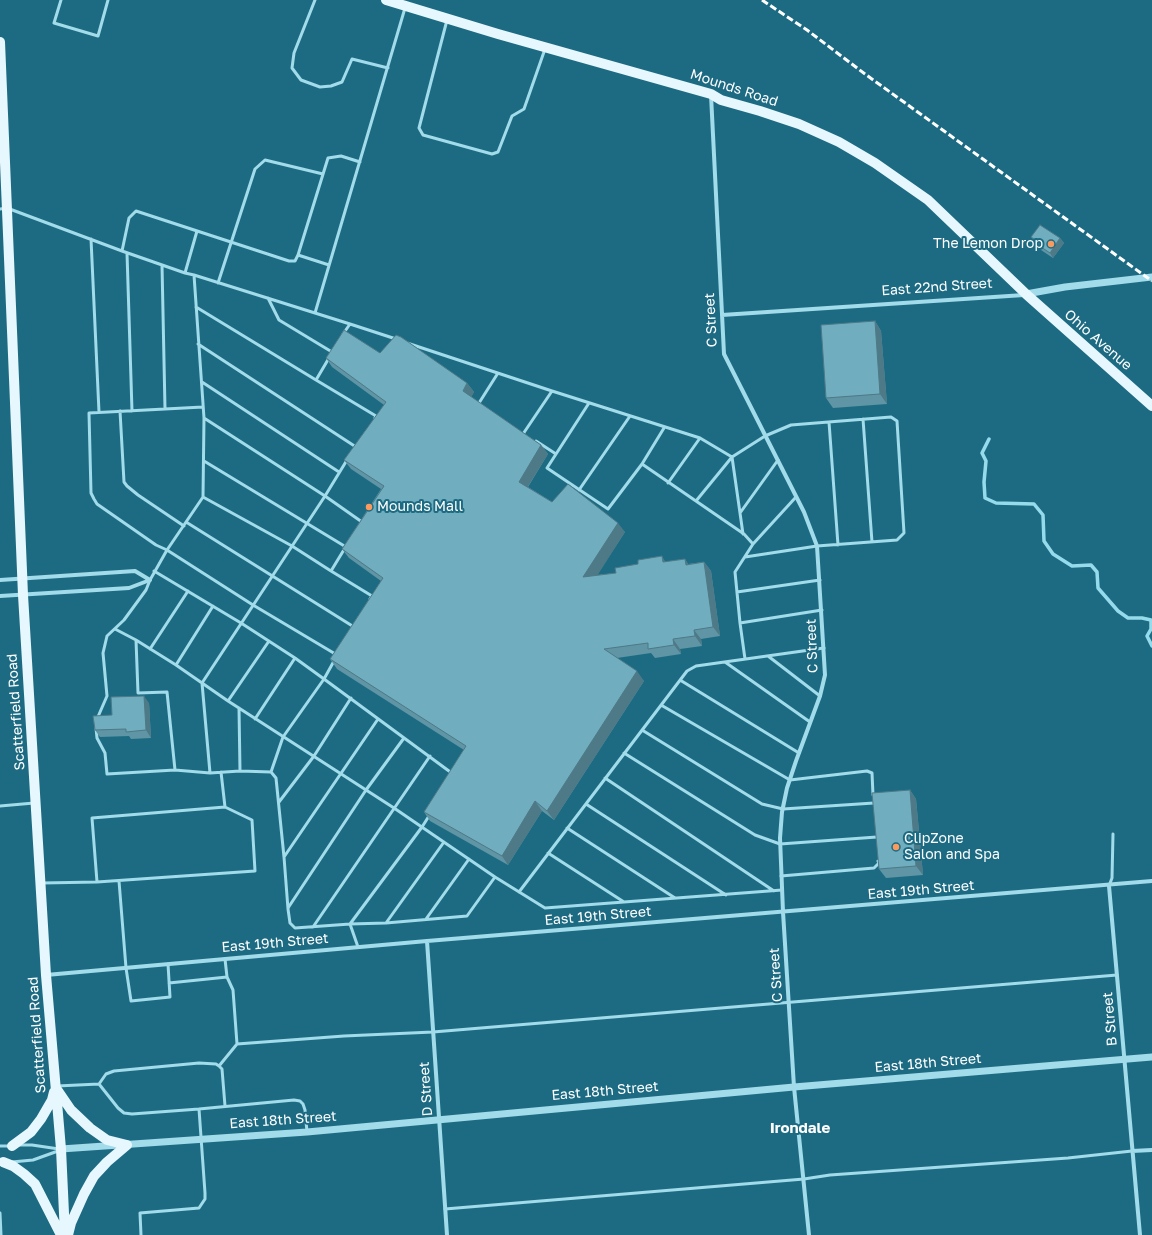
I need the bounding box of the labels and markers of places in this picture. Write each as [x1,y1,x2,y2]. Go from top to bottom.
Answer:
place label: The Lemon Drop [933,236,1043,252]
marker: The Lemon Drop [1046,239,1056,249]
place label: Mounds Mall [377,499,463,515]
marker: Mounds Mall [364,502,374,512]
place label: ClipZone Salon and Spa [904,831,1000,864]
marker: ClipZone Salon and Spa [891,842,901,852]

